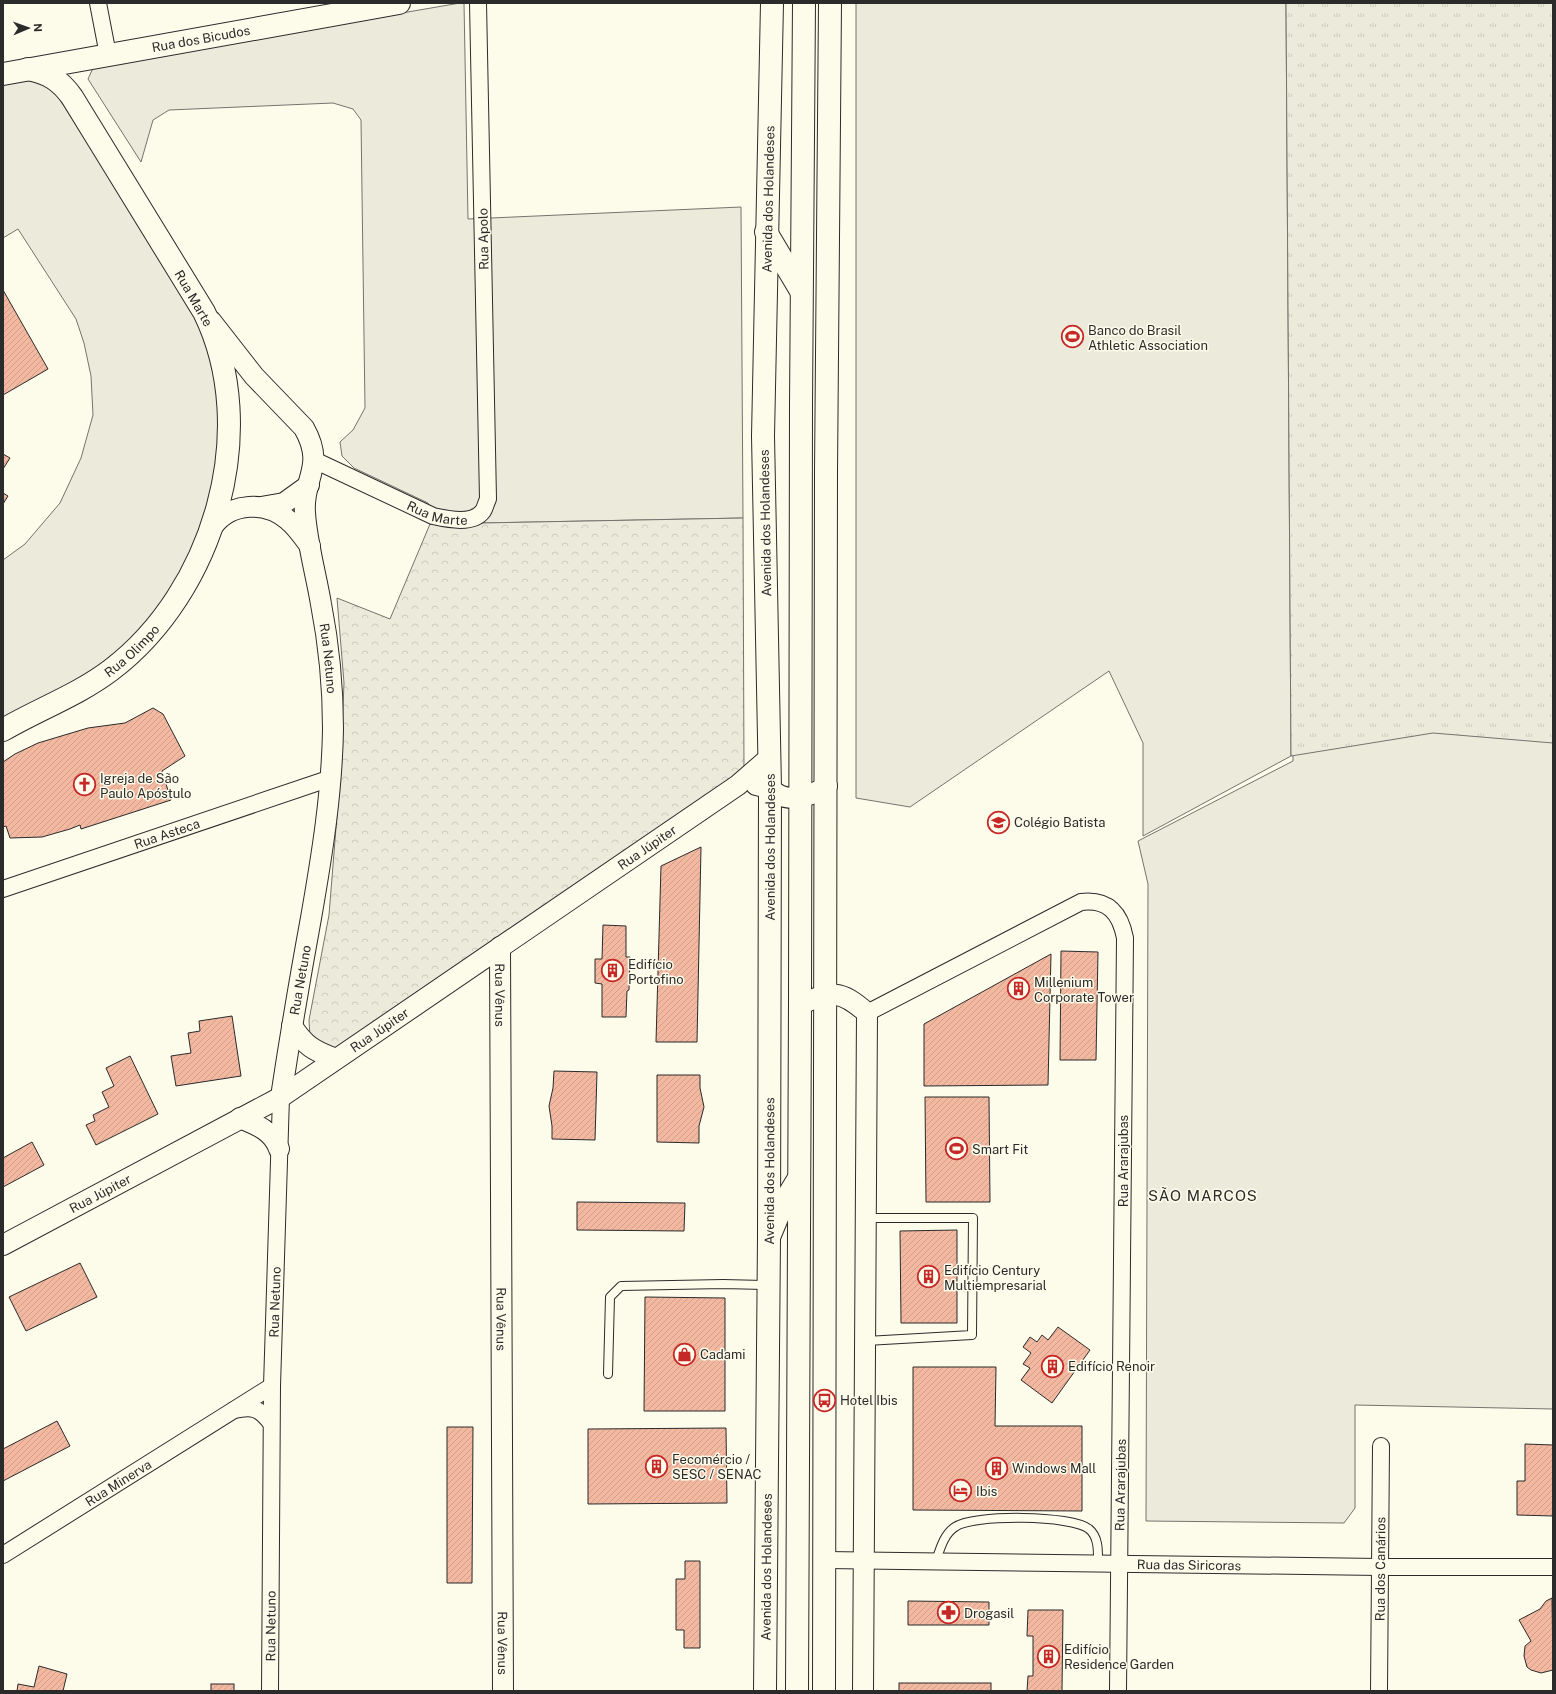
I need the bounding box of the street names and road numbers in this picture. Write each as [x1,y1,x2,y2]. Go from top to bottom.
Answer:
street label: Rua dos Bicudos [151,23,251,55]
street label: Avenida dos Holandeses [759,125,777,273]
street label: Rua Apolo [475,208,492,270]
street label: Rua Marte [171,267,216,329]
street label: Avenida dos Holandeses [757,449,774,597]
street label: Rua Marte [404,498,468,528]
street label: Rua Olimpo [102,622,162,680]
street label: Rua Netuno [317,622,339,694]
street label: Avenida dos Holandeses [763,773,778,921]
street label: Rua Asteca [132,816,202,852]
street label: Rua Júpiter [615,822,679,873]
street label: Rua Netuno [287,944,314,1016]
street label: Rua Vênus [492,963,507,1027]
street label: Rua Júpiter [347,1005,412,1056]
street label: Avenida dos Holandeses [762,1097,777,1245]
street label: Rua Ararajubas [1116,1115,1131,1207]
street label: Rua Júpiter [67,1171,134,1216]
street label: Rua Netuno [267,1266,284,1338]
street label: Rua Vênus [493,1287,509,1351]
street label: Rua Ararajubas [1112,1439,1129,1531]
street label: Rua Minerva [83,1457,154,1509]
street label: Avenida dos Holandeses [758,1493,775,1641]
street label: Rua dos Canários [1373,1517,1388,1621]
street label: Rua das Siricoras [1137,1557,1241,1573]
street label: Rua Netuno [263,1590,279,1662]
street label: Rua Vênus [495,1611,510,1675]

